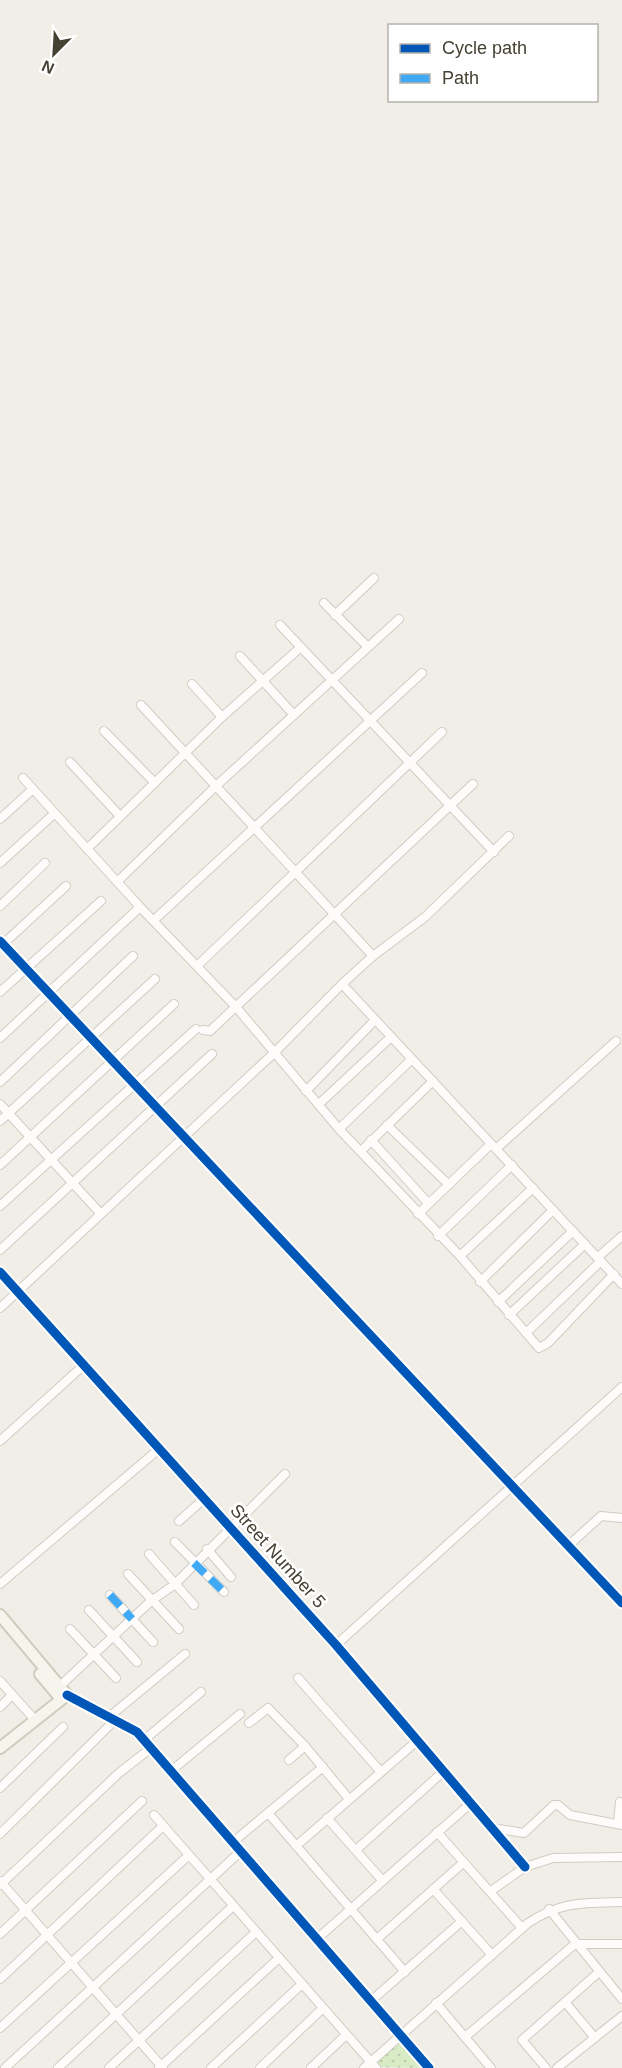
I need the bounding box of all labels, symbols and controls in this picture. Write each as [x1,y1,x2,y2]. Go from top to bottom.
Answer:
north arrow [24,24,84,84]
legend [388,24,598,102]
text: Cycle path [442,38,527,58]
text: N [39,57,57,77]
text: Path [442,68,479,88]
street label: Street Number 5 [226,1500,330,1612]

